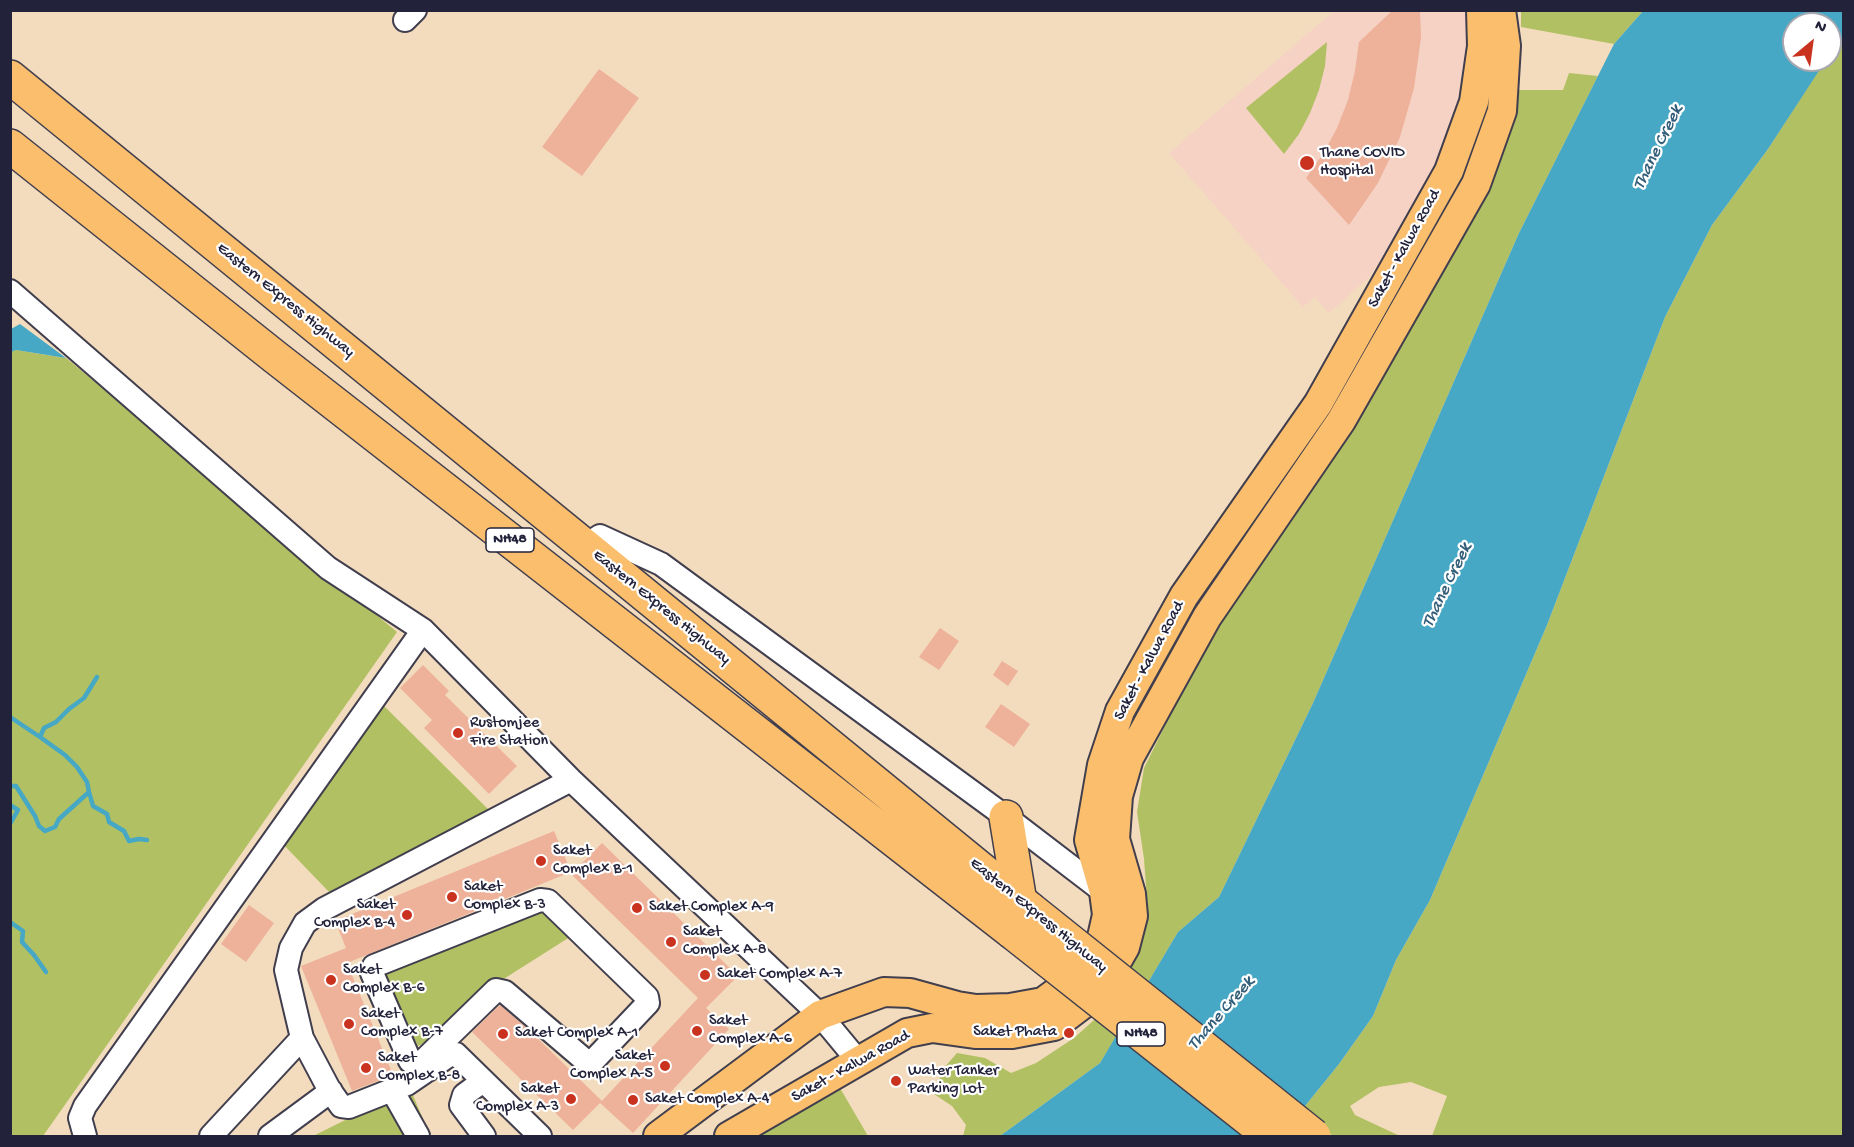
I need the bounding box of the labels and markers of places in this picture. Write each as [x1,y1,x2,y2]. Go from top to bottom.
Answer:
place label: Thane COVID Hospital [1320,144,1405,182]
marker: Thane COVID Hospital [1298,154,1316,172]
place label: Rustomjee Fire Station [470,714,548,752]
marker: Rustomjee Fire Station [451,726,465,740]
place label: Saket Complex B-1 [553,842,633,880]
marker: Saket Complex B-1 [534,854,548,868]
place label: Saket Complex B-3 [464,878,546,916]
marker: Saket Complex B-3 [445,890,459,904]
place label: Saket Complex B-4 [314,896,395,934]
place label: Saket Complex A-9 [649,898,774,918]
marker: Saket Complex A-9 [630,901,644,915]
marker: Saket Complex B-4 [400,908,414,922]
place label: Saket Complex A-8 [683,923,766,961]
marker: Saket Complex A-8 [664,935,678,949]
place label: Saket Complex B-6 [343,961,425,999]
place label: Saket Complex A-7 [717,965,842,985]
marker: Saket Complex A-7 [698,968,712,982]
marker: Saket Complex B-6 [324,973,338,987]
place label: Saket Complex B-7 [361,1005,443,1043]
place label: Saket Complex A-6 [709,1012,792,1050]
marker: Saket Complex B-7 [342,1017,356,1031]
place label: Saket Phata [973,1023,1057,1043]
place label: Saket Complex A-1 [515,1024,638,1044]
marker: Saket Complex A-6 [690,1024,704,1038]
marker: Saket Phata [1062,1026,1076,1040]
marker: Saket Complex A-1 [496,1027,510,1041]
place label: Saket Complex A-5 [570,1047,653,1085]
place label: Saket Complex B-8 [378,1049,460,1087]
marker: Saket Complex A-5 [658,1059,672,1073]
marker: Saket Complex B-8 [359,1061,373,1075]
place label: Water Tanker Parking Lot [908,1062,998,1100]
marker: Water Tanker Parking Lot [889,1074,903,1088]
place label: Saket Complex A-3 [476,1080,559,1118]
place label: Saket Complex A-4 [645,1090,769,1110]
marker: Saket Complex A-3 [564,1092,578,1106]
marker: Saket Complex A-4 [626,1093,640,1107]

